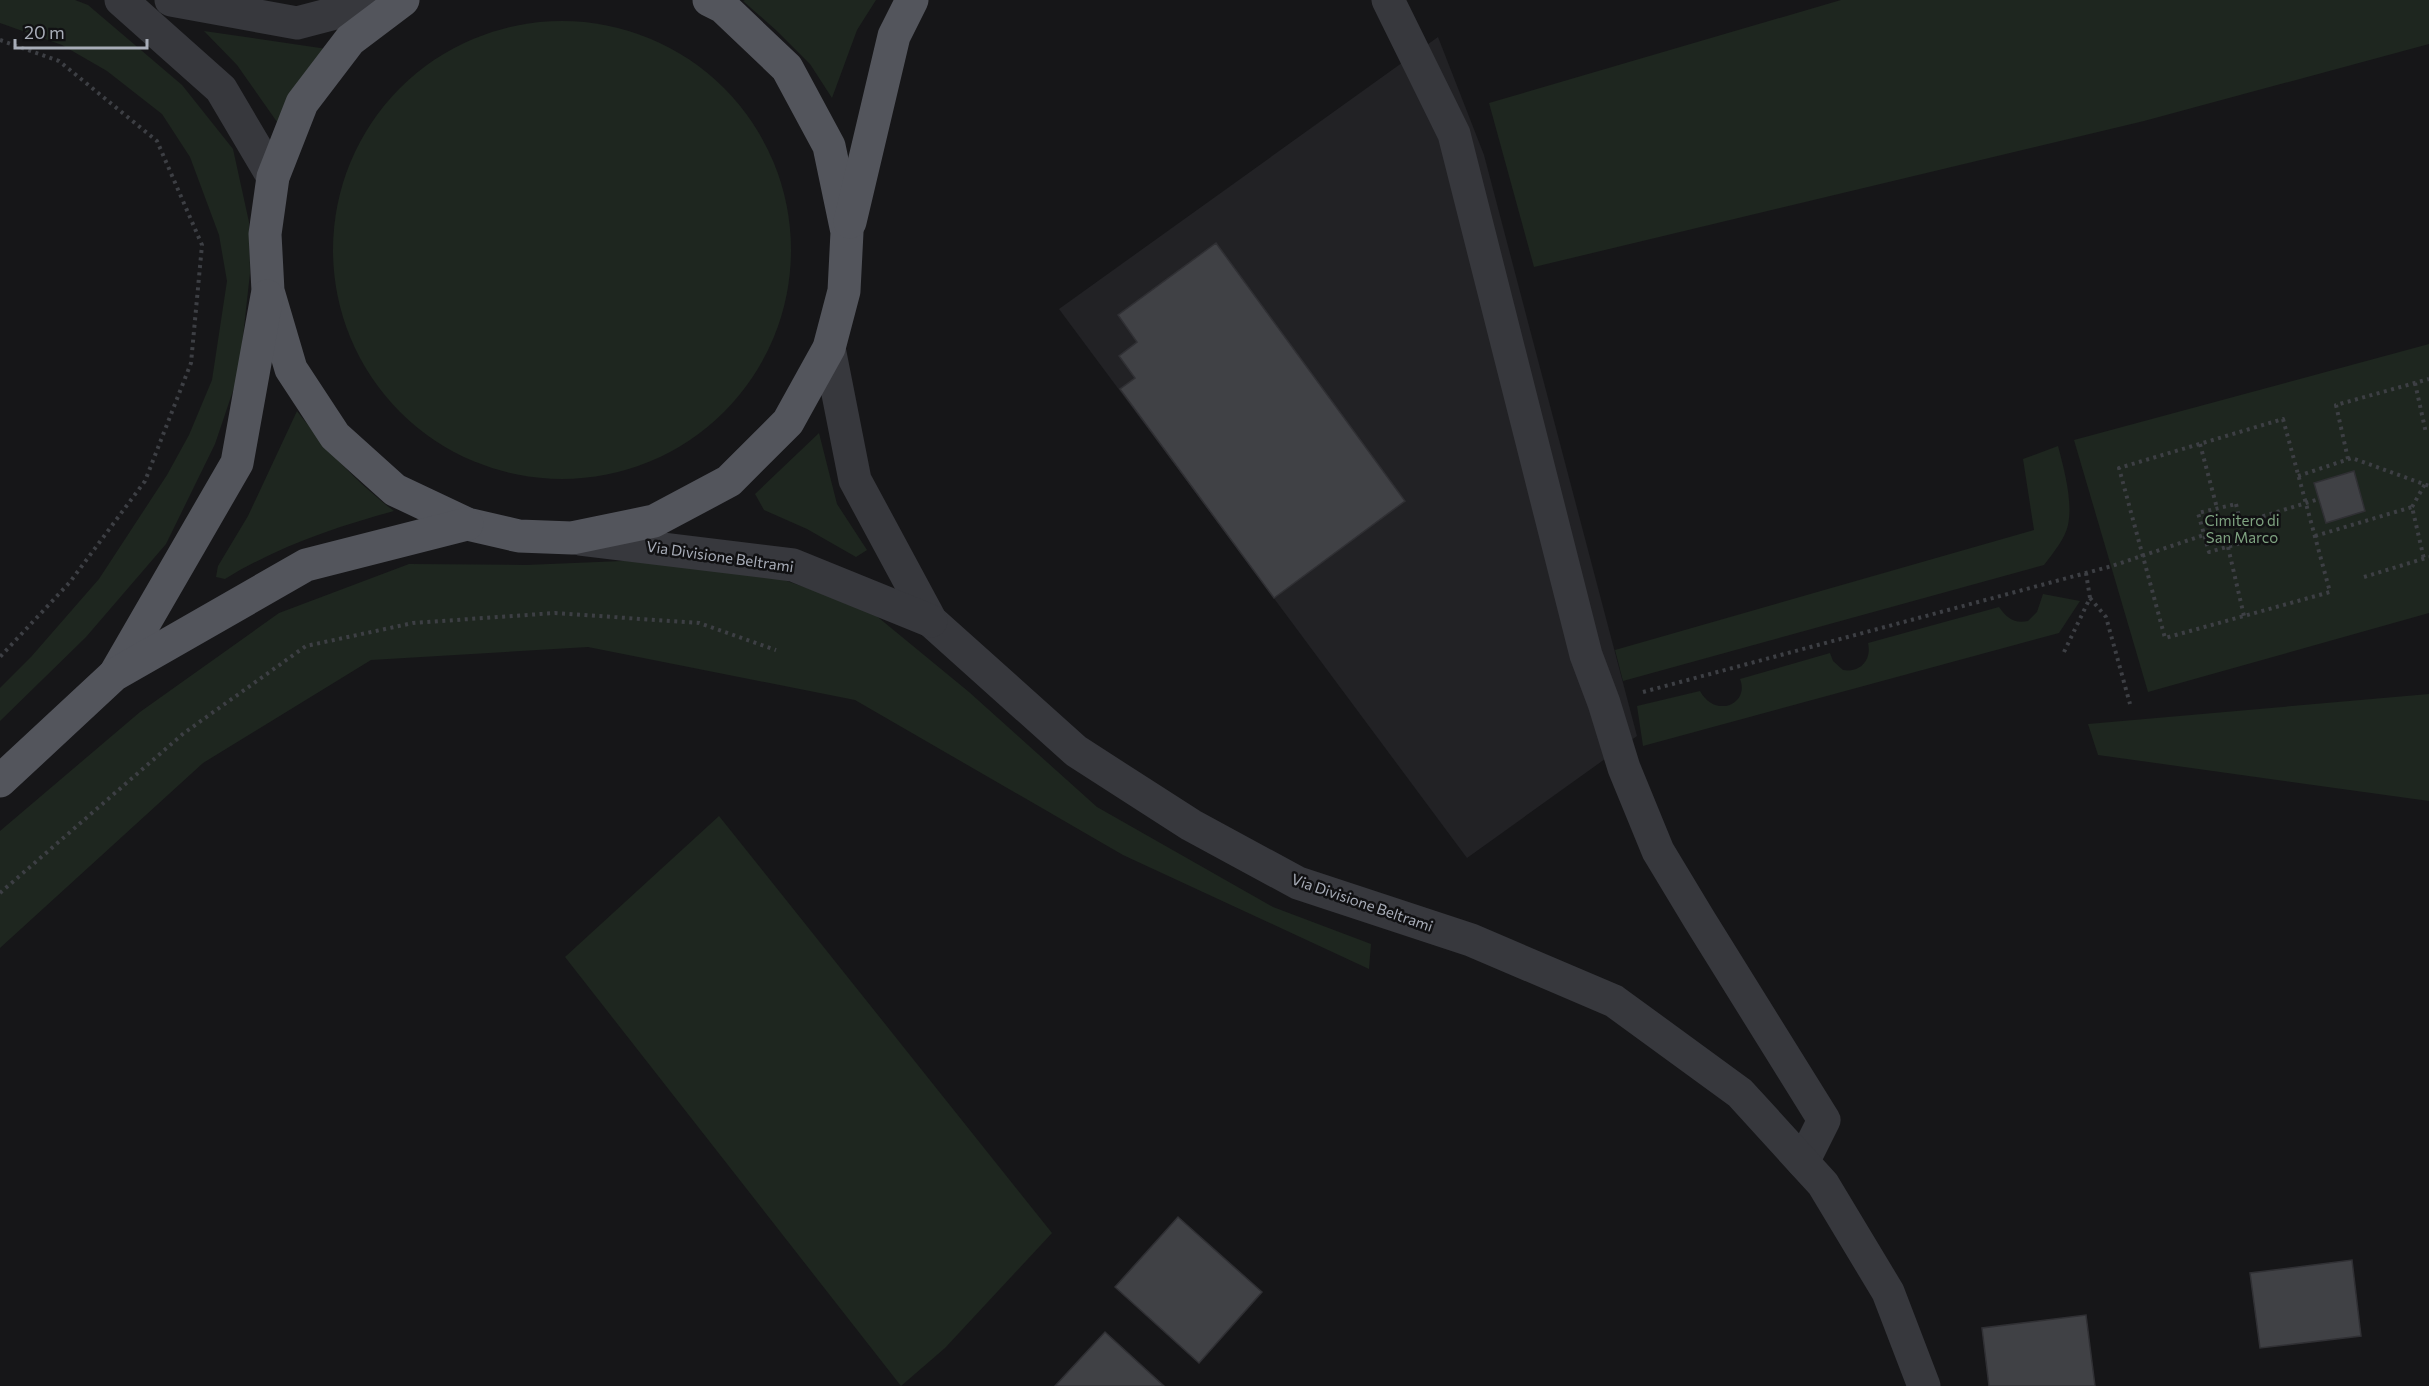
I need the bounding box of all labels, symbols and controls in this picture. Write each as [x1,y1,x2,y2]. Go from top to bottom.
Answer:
scale bar [15,12,147,50]
text: 20 m [24,21,65,43]
park label: Cimitero di San Marco [2204,511,2280,546]
street label: Via Divisione Beltrami [645,537,795,575]
street label: Via Divisione Beltrami [1289,869,1435,935]

